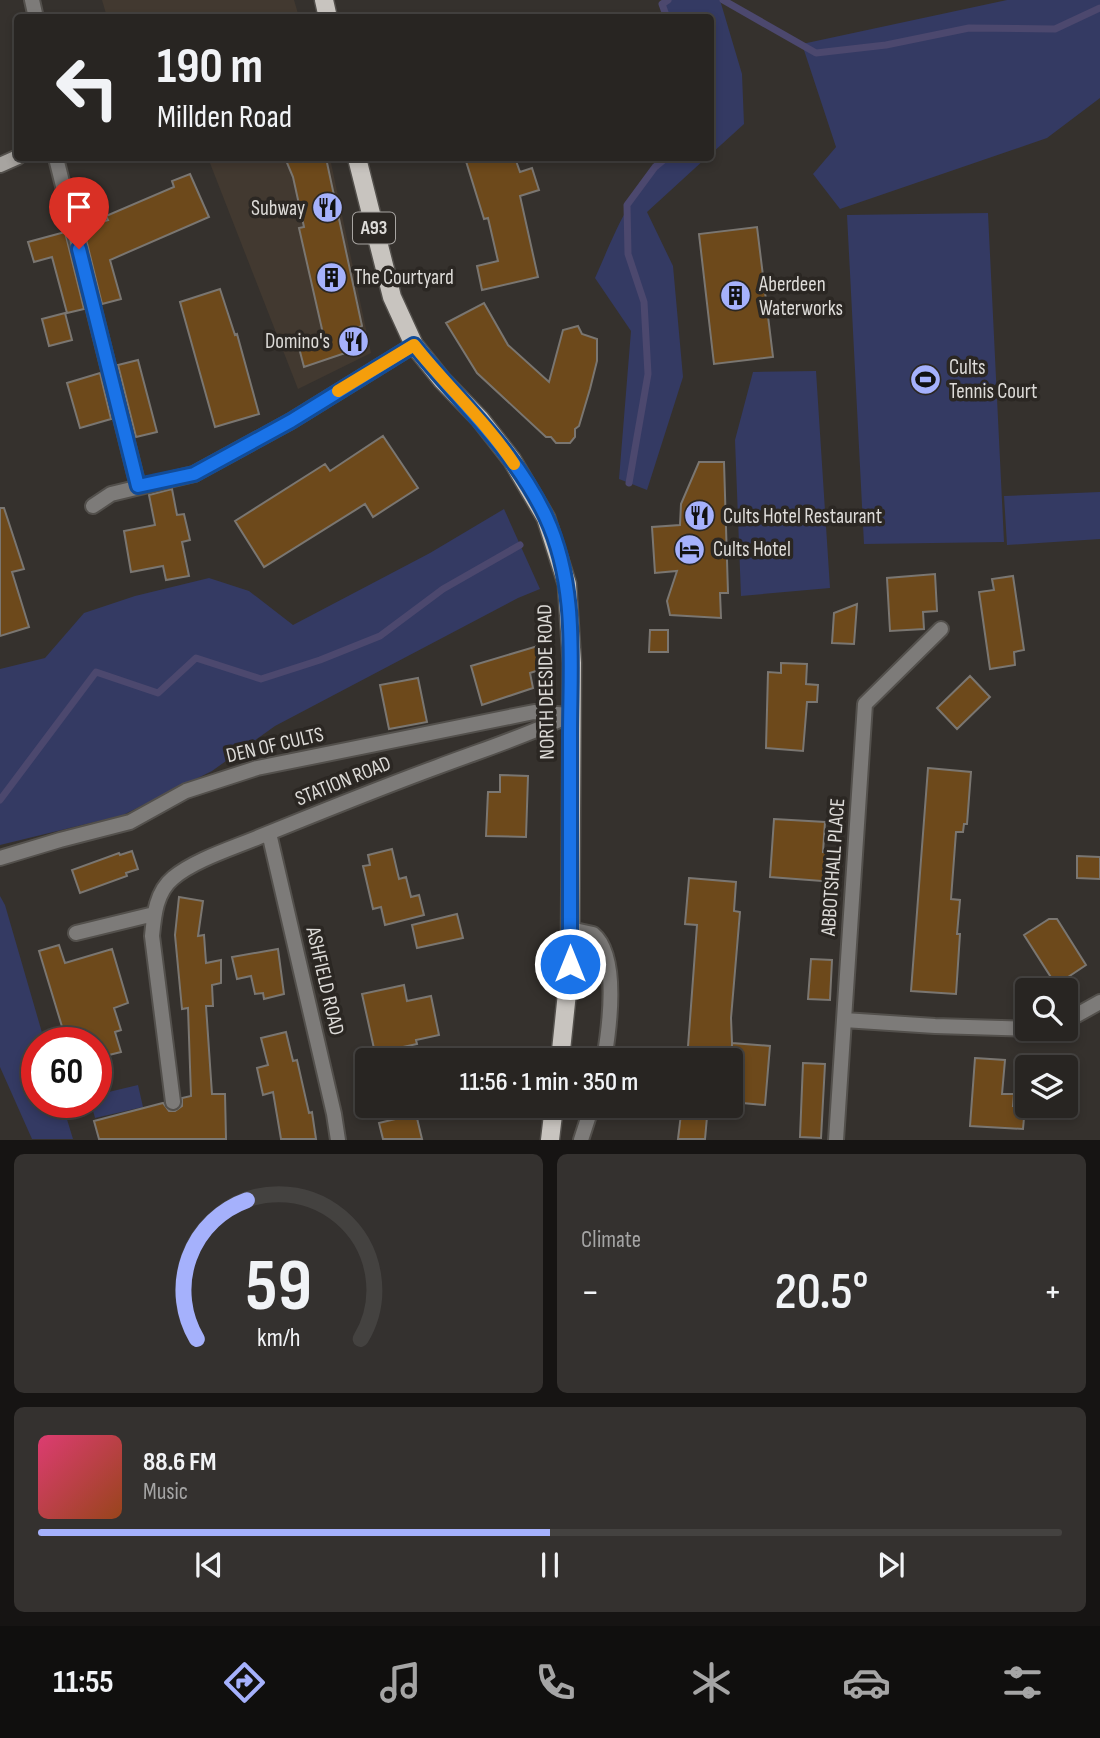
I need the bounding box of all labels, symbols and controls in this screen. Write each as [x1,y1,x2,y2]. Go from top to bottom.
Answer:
text: 190 m [157,38,263,97]
icon: left [42,42,133,133]
text: Millden Road [157,98,292,137]
pin [49,177,109,249]
icon: arrive [60,188,98,226]
restaurant icon: Subway [311,191,345,225]
place label: Subway [251,196,305,221]
road number: A93 [353,212,395,244]
building icon: The Courtyard [314,260,348,294]
place label: The Courtyard [354,265,454,290]
place label: Aberdeen Waterworks [758,272,843,321]
building icon: Aberdeen Waterworks [719,279,753,313]
restaurant icon: Domino's [336,324,370,358]
place label: Domino's [265,329,330,354]
place label: Cults Tennis Court [949,355,1038,404]
sports icon: Cults Tennis Court [909,362,943,396]
restaurant icon: Cults Hotel Restaurant [683,499,717,533]
place label: Cults Hotel Restaurant [723,504,882,529]
hotel icon: Cults Hotel [673,532,707,566]
place label: Cults Hotel [713,537,791,562]
street label: NORTH DEESIDE ROAD [532,604,560,760]
street label: DEN OF CULTS [224,722,326,768]
street label: STATION ROAD [292,751,394,811]
street label: ABBOTSHALL PLACE [816,797,850,938]
street label: ASHFIELD ROAD [300,923,350,1038]
position arrow [533,927,607,1001]
map controls [1015,978,1078,1118]
button: search [1015,978,1078,1041]
speed limit sign: 60 [21,1027,112,1118]
button: layers [1015,1055,1078,1118]
text: 11:56 · 1 min · 350 m [460,1067,638,1098]
text: Climate [581,1226,641,1254]
text: 59 [245,1244,312,1332]
text: 20.5° [775,1261,868,1324]
text: − [581,1270,600,1315]
text: + [1043,1270,1062,1315]
text: km/h [257,1323,300,1354]
text: 88.6 FM [143,1447,217,1478]
text: Music [143,1478,188,1506]
icon: previous [190,1546,228,1584]
icon: pause [531,1546,569,1584]
icon: next [872,1546,910,1584]
icon: directions [220,1658,269,1707]
icon: music [376,1658,425,1707]
icon: phone [531,1658,580,1707]
icon: climate [687,1658,736,1707]
icon: car [842,1658,891,1707]
icon: filters [998,1658,1047,1707]
text: 11:55 [53,1663,114,1702]

